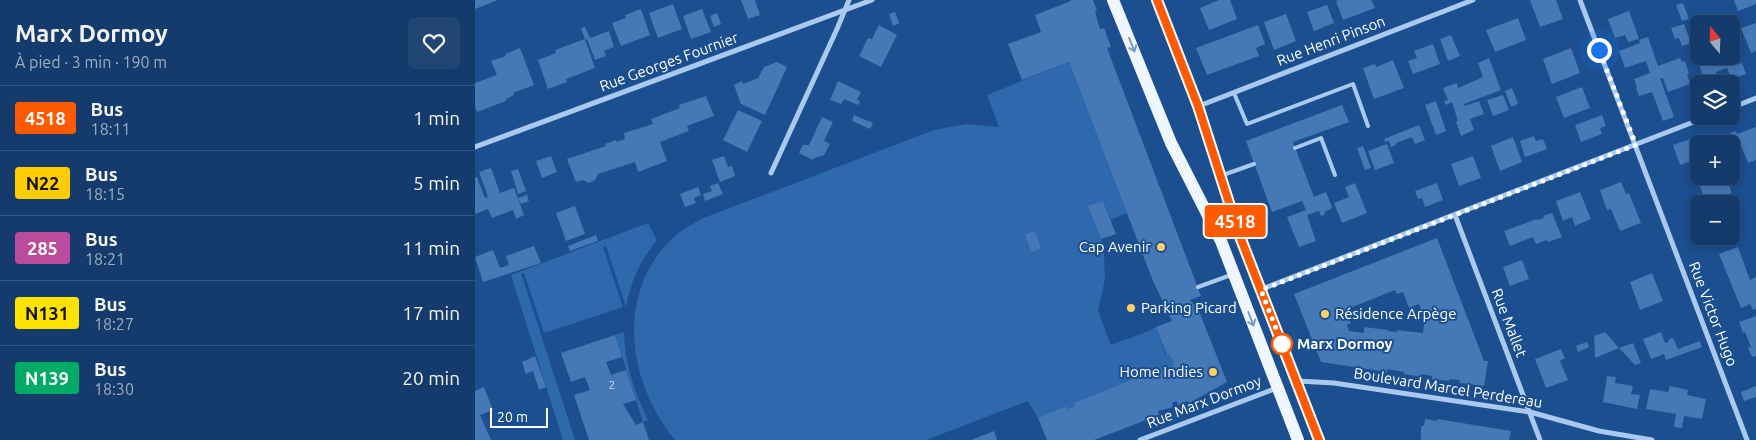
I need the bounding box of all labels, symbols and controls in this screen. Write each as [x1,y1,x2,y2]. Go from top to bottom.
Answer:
street label: Rue Henri Pinson [1274,12,1387,69]
north arrow [1690,15,1740,65]
map controls [1690,15,1740,245]
button: heart [408,17,460,69]
text: Marx Dormoy [15,20,168,47]
street label: Rue Georges Fournier [597,28,741,95]
one-way arrow [1127,37,1137,52]
your location [1587,38,1612,63]
text: À pied · 3 min · 190 m [15,53,167,71]
button: layers [1690,75,1740,125]
text: Bus [91,98,123,120]
text: 1 min [413,107,460,129]
text: 4518 [25,108,66,128]
text: 18:11 [91,120,131,138]
button: + [1690,135,1740,185]
text: Bus [85,163,118,185]
text: 5 min [413,172,460,194]
text: N22 [26,173,59,193]
text: 18:15 [85,185,125,203]
button: − [1690,195,1740,245]
line badge: 4518 [1200,205,1270,237]
text: 4518 [1215,211,1255,231]
text: Bus [85,228,118,250]
text: 11 min [402,237,460,259]
text: 285 [27,238,58,258]
place label: Cap Avenir [1079,238,1151,255]
marker: Cap Avenir [1155,241,1167,253]
text: 18:21 [85,250,125,268]
street label: Rue Victor Hugo [1686,259,1741,368]
street label: Rue Mallet [1489,286,1530,360]
text: Bus [94,293,127,315]
place label: Parking Picard [1141,299,1237,316]
text: 17 min [402,302,460,324]
marker: Parking Picard [1125,302,1137,314]
text: N131 [25,303,69,323]
place label: Résidence Arpège [1335,305,1456,322]
marker: Résidence Arpège [1319,308,1331,320]
one-way arrow [1247,311,1256,327]
text: 18:27 [94,315,134,333]
marker: Marx Dormoy [1271,333,1293,355]
place label: Marx Dormoy [1297,335,1393,352]
text: Bus [94,358,127,380]
place label: Home Indies [1119,363,1203,380]
street label: Boulevard Marcel Perdereau [1352,364,1544,411]
marker: Home Indies [1207,366,1219,378]
text: 20 min [402,367,460,389]
text: N139 [25,368,69,388]
street label: Rue Marx Dormoy [1144,372,1263,431]
house number: 2 [609,378,615,391]
text: 18:30 [94,380,134,398]
scale bar [490,405,547,428]
text: 20 m [497,409,528,425]

